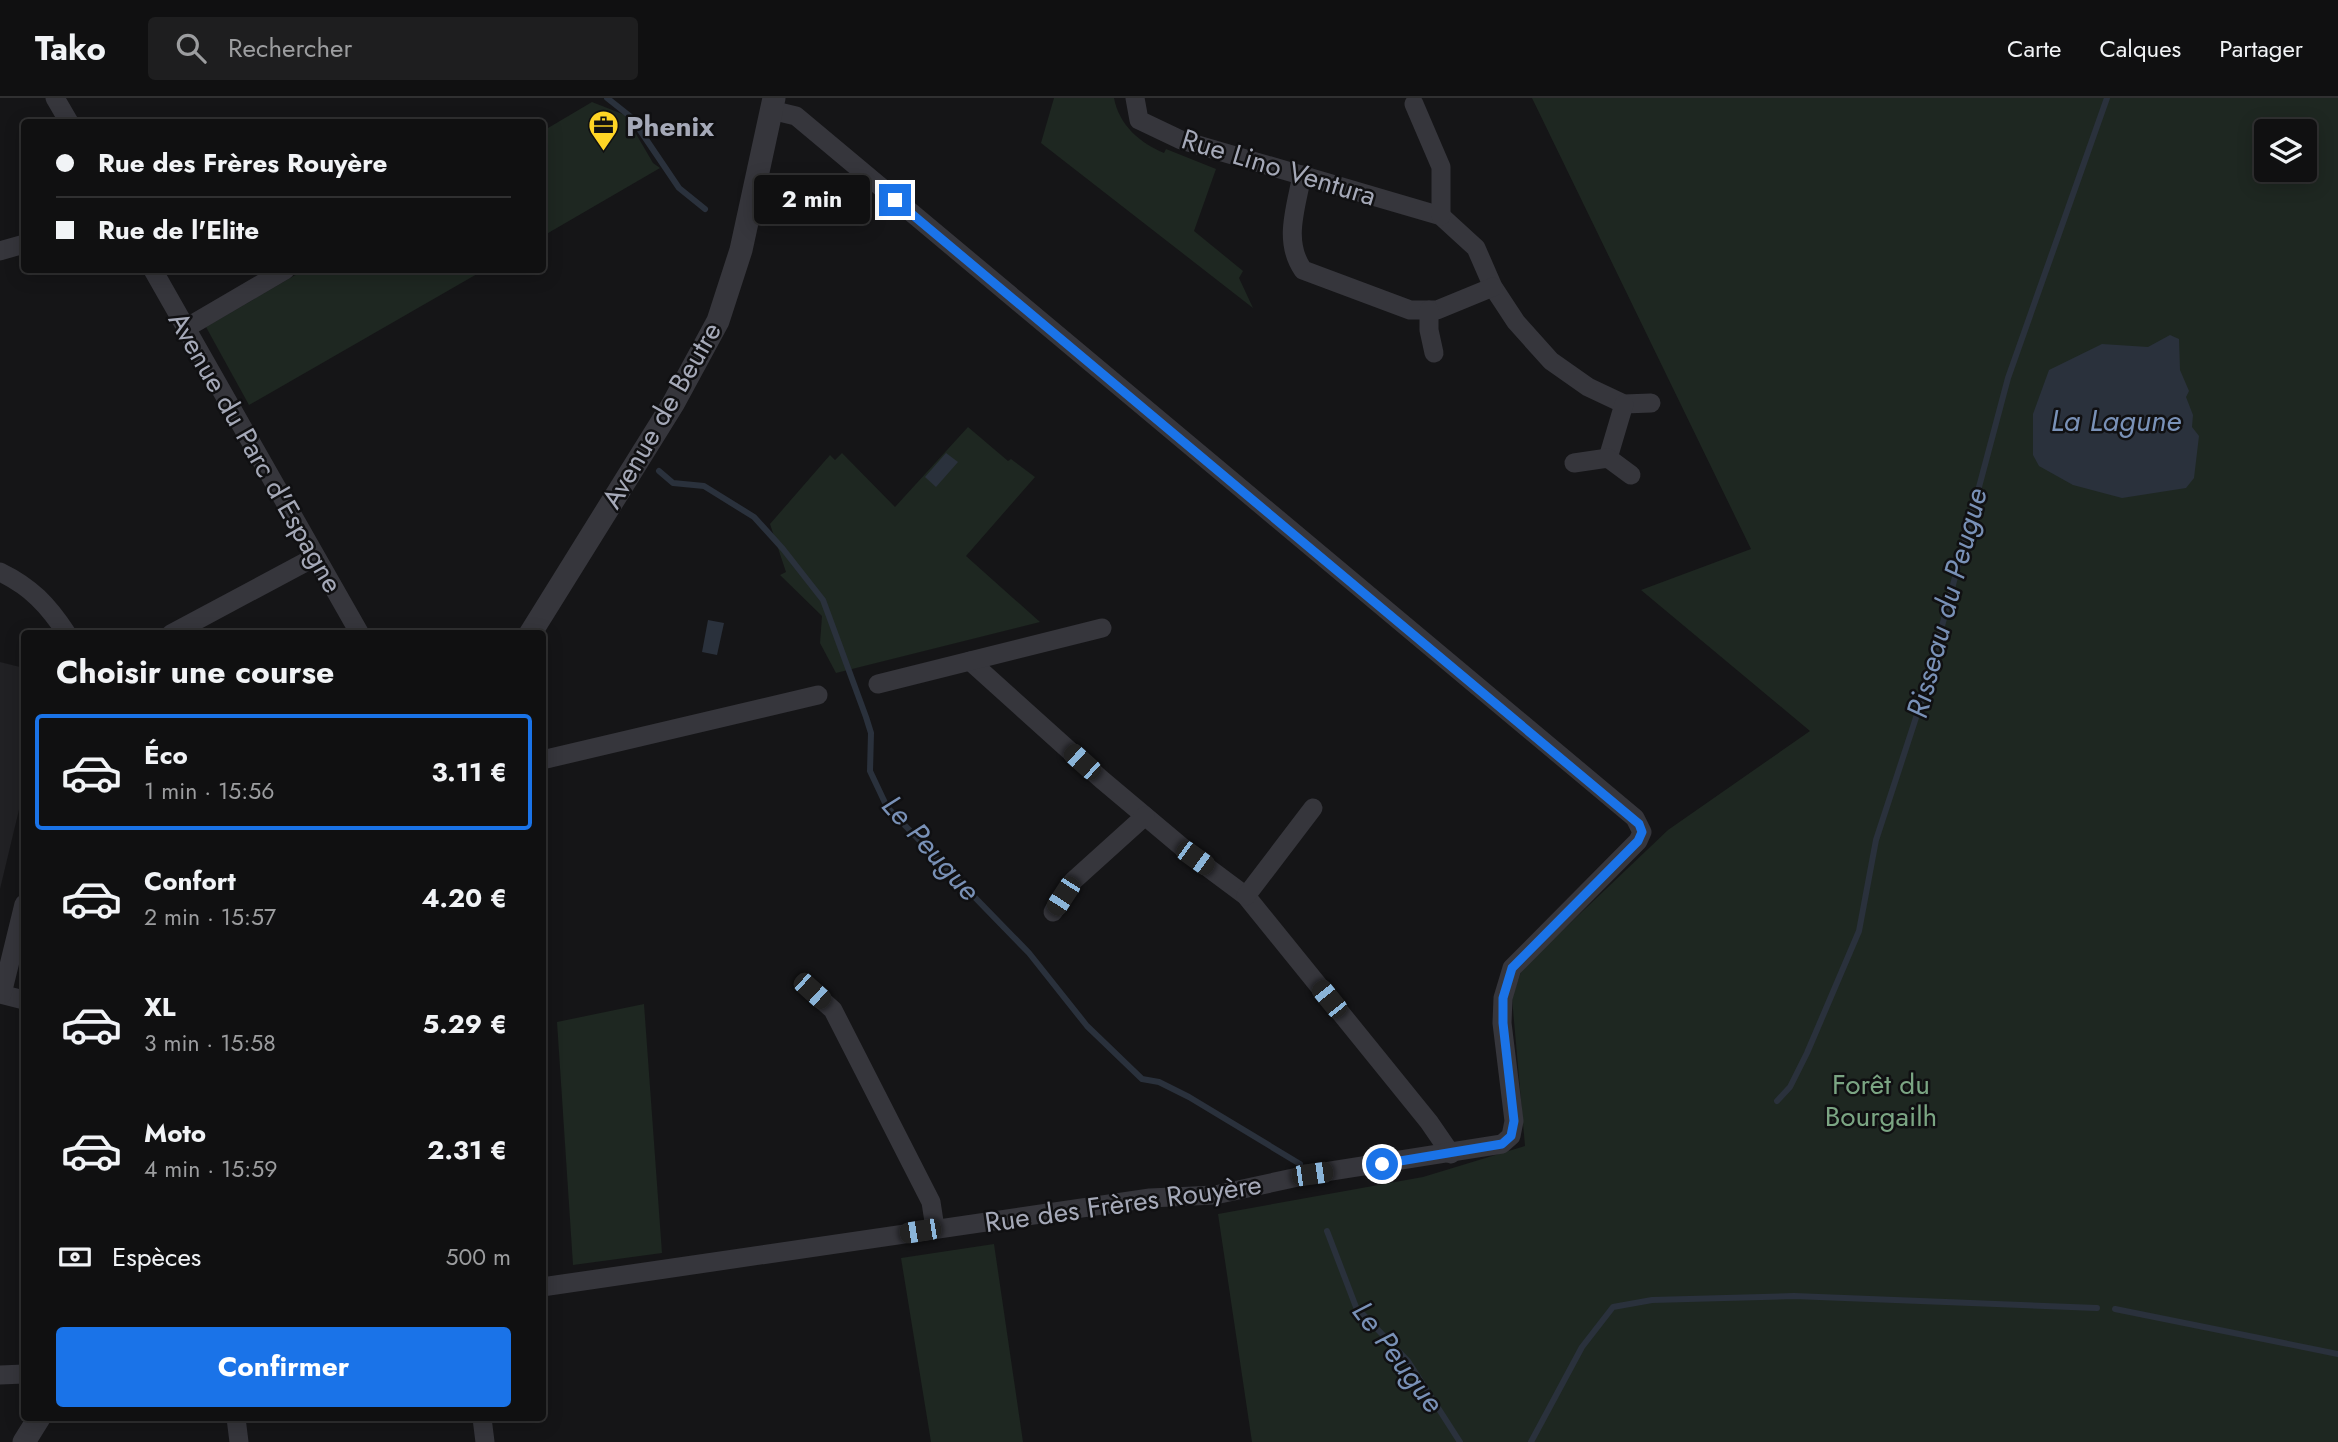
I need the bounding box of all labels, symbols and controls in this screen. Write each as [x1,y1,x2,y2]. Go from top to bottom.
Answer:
search box [148,17,638,80]
text: Tako [35,25,106,72]
icon: search [172,29,210,67]
text: Rechercher [228,29,352,67]
text: Carte [2007,31,2061,66]
text: Calques [2099,31,2181,66]
text: Partager [2219,31,2303,66]
place label: Phenix [626,106,714,147]
office icon: Phenix [586,109,620,153]
street label: Rue Lino Ventura [1177,118,1381,217]
map controls [2254,119,2317,182]
button: layers [2254,119,2317,182]
text: Rue des Frères Rouyère [98,144,387,182]
callout: 2 min [755,176,870,224]
text: 2 min [782,182,842,216]
route end [879,184,911,216]
text: Rue de l'Elite [98,211,259,249]
street label: Avenue du Parc d'Espagne [158,304,353,601]
street label: Avenue de Beutre [591,314,732,516]
water label: La Lagune [2051,399,2181,442]
water label: Risseau du Peugue [1895,483,1998,723]
text: Choisir une course [56,649,334,695]
text: Éco [144,736,188,774]
car [1060,740,1105,784]
icon: car [60,741,123,804]
text: 3.11 € [432,753,507,791]
text: 1 min · 15:56 [144,774,274,808]
water label: Le Peugue [872,785,991,910]
car [1172,837,1219,879]
text: Confort [144,862,236,900]
icon: car [60,867,123,930]
car [1043,873,1084,919]
text: 4.20 € [421,879,507,917]
text: 2 min · 15:57 [144,900,276,934]
car [790,969,835,1013]
car [1308,976,1351,1022]
text: XL [144,988,176,1026]
icon: car [60,993,123,1056]
text: 5.29 € [423,1005,507,1043]
text: 3 min · 15:58 [144,1026,276,1060]
park label: Forêt du Bourgailh [1825,1064,1937,1137]
text: Moto [144,1114,206,1152]
icon: car [60,1119,123,1182]
text: 2.31 € [427,1131,507,1169]
route start [1366,1148,1398,1180]
text: 4 min · 15:59 [144,1152,277,1186]
car [1290,1161,1335,1187]
street label: Rue des Frères Rouyère [982,1164,1264,1243]
car [898,1217,943,1245]
icon: cash [56,1238,94,1276]
text: Espèces [112,1238,201,1276]
text: 500 m [446,1240,511,1274]
water label: Le Peugue [1342,1292,1454,1421]
button: Confirmer [56,1327,511,1407]

